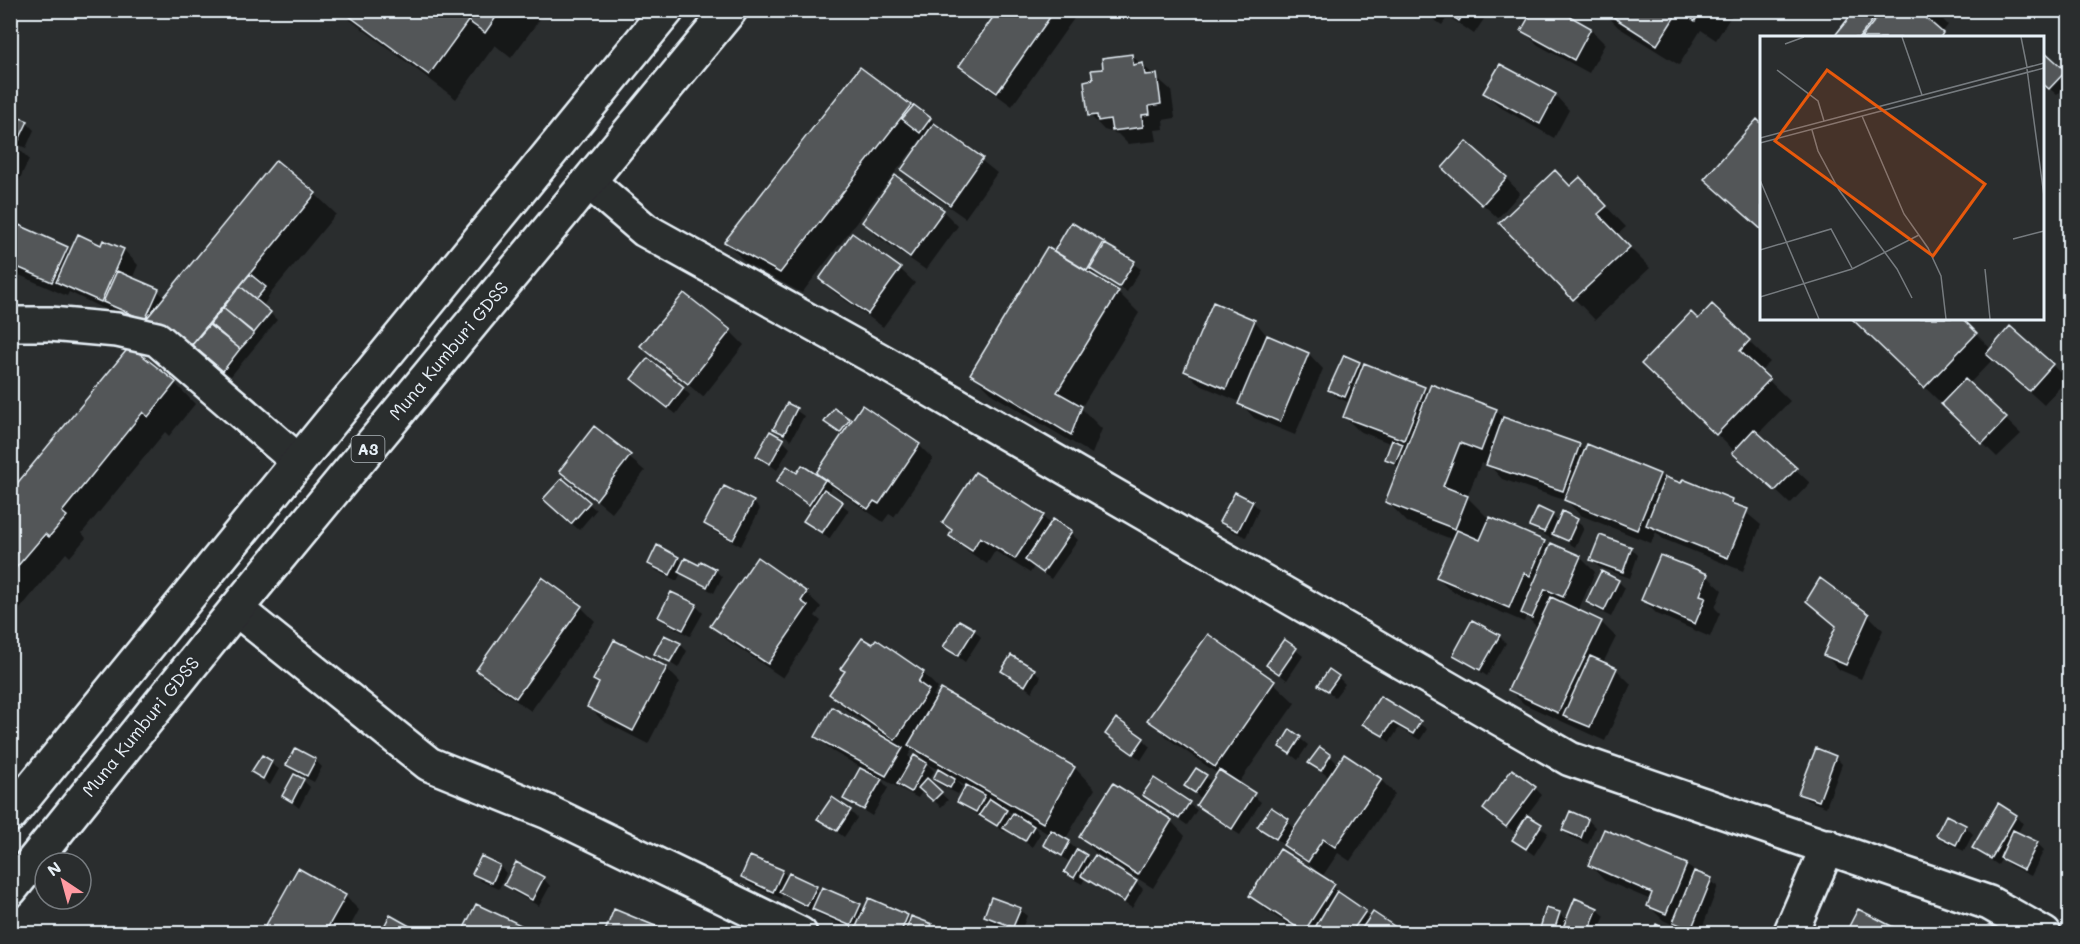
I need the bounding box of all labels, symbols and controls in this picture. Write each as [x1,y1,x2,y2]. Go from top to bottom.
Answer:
inset map [1760,36,2044,320]
street label: Muna Kumburi GDSS [383,276,513,425]
road number: A3 [352,436,385,462]
street label: Muna Kumburi GDSS [76,651,204,801]
north arrow [33,851,93,911]
text: N [43,856,65,881]

